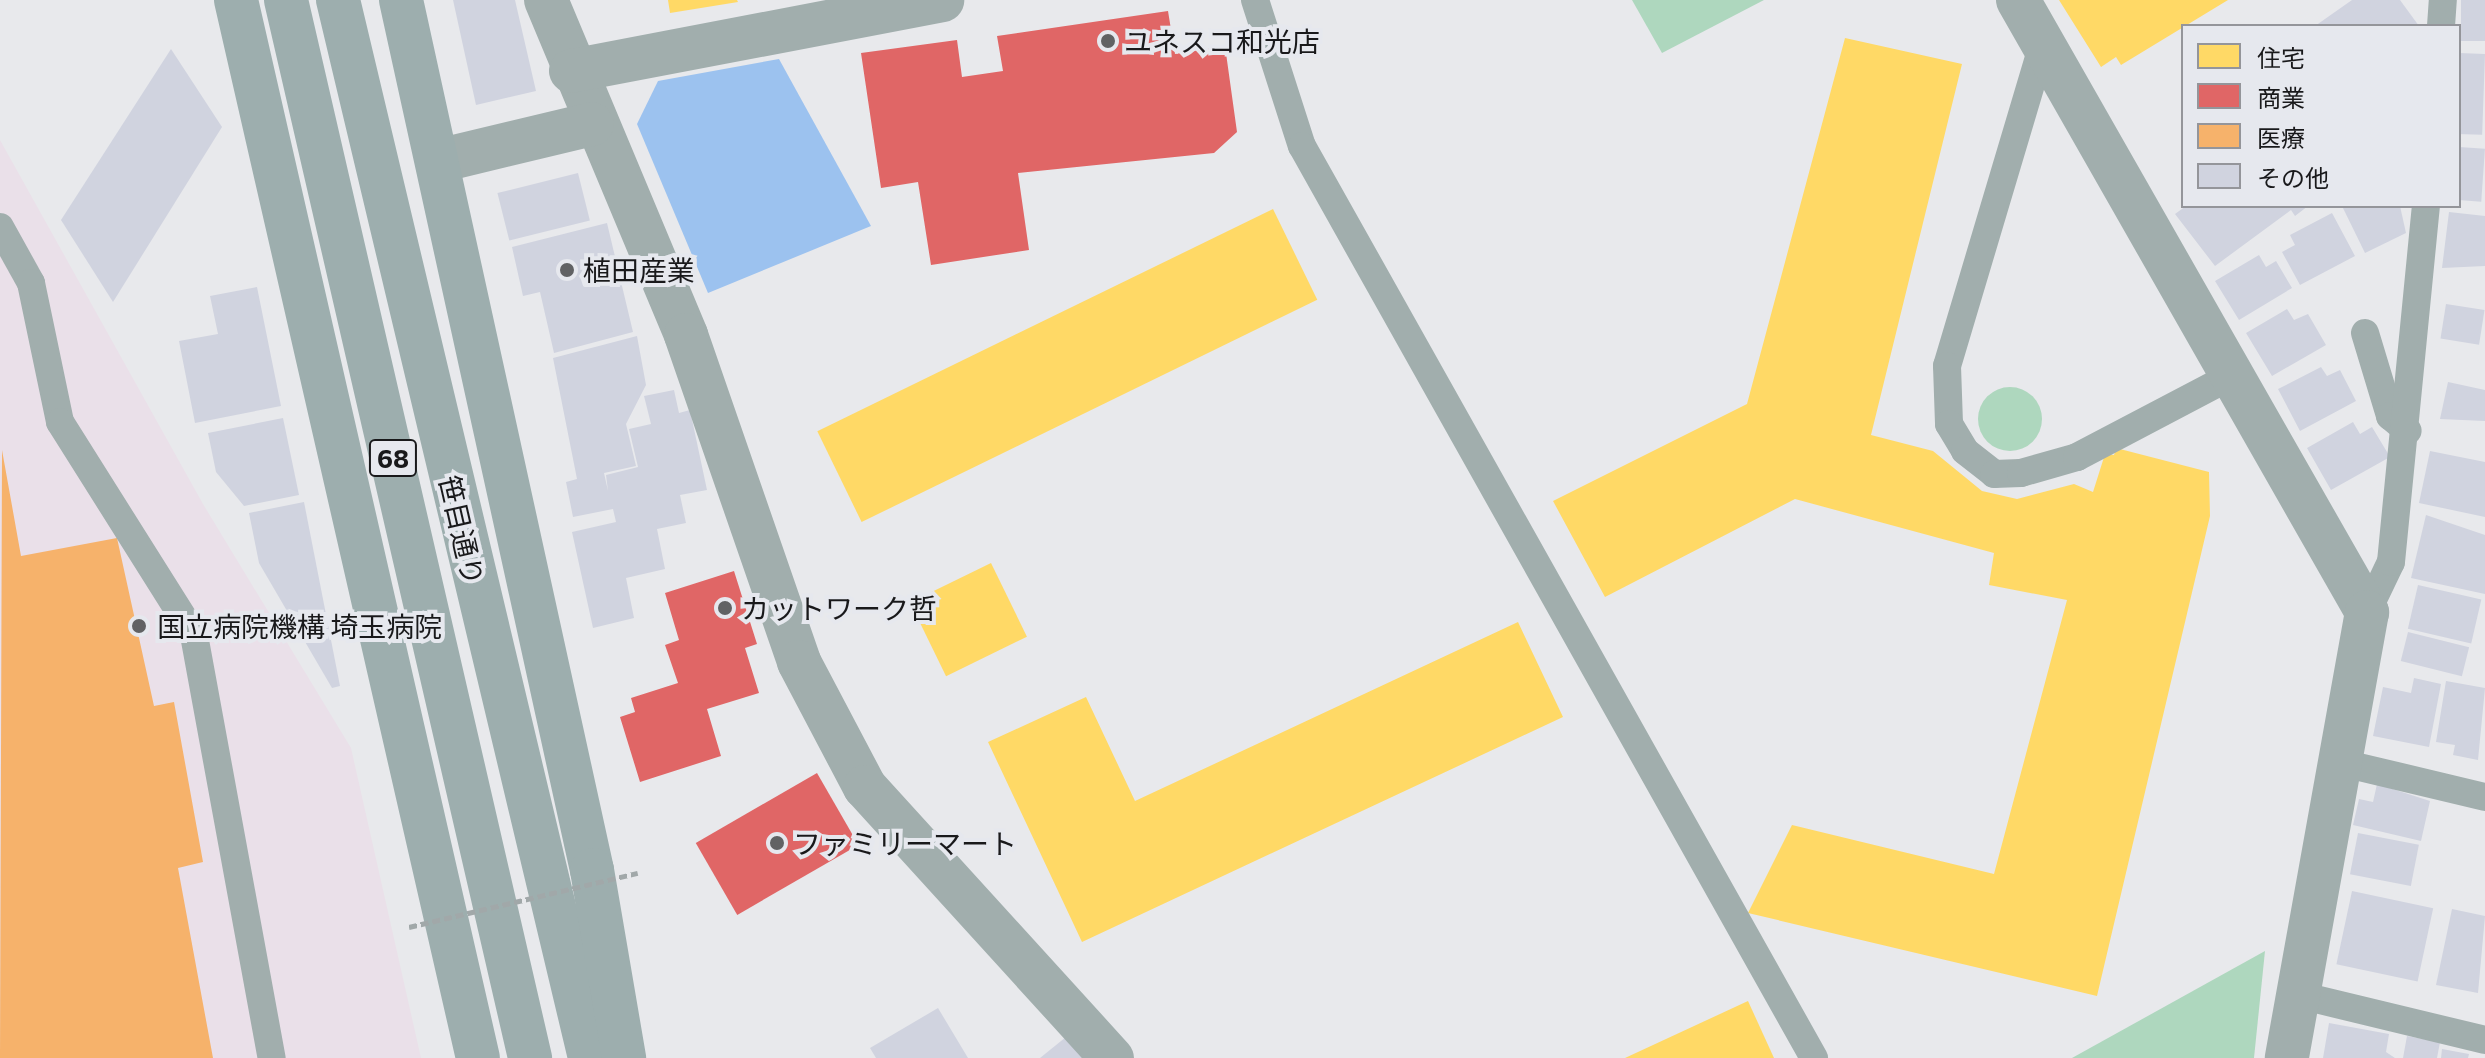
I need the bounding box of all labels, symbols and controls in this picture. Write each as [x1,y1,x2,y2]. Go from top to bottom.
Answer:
place label: ユネスコ和光店 [1124,24,1320,58]
legend [2181,24,2461,208]
marker: ユネスコ和光店 [1099,32,1117,50]
text: 住宅 [2257,43,2305,72]
text: 商業 [2257,83,2305,112]
text: 医療 [2257,123,2305,152]
text: その他 [2257,163,2329,192]
place label: 植田産業 [583,253,695,287]
marker: 植田産業 [558,261,576,279]
road number: 68 [367,436,419,480]
street label: 笹目通り [433,472,491,588]
place label: カットワーク哲 [741,591,937,625]
marker: カットワーク哲 [716,599,734,617]
place label: 国立病院機構 埼玉病院 [157,609,442,643]
marker: 国立病院機構 埼玉病院 [128,615,150,637]
place label: ファミリーマート [793,826,1017,860]
marker: ファミリーマート [768,834,786,852]

